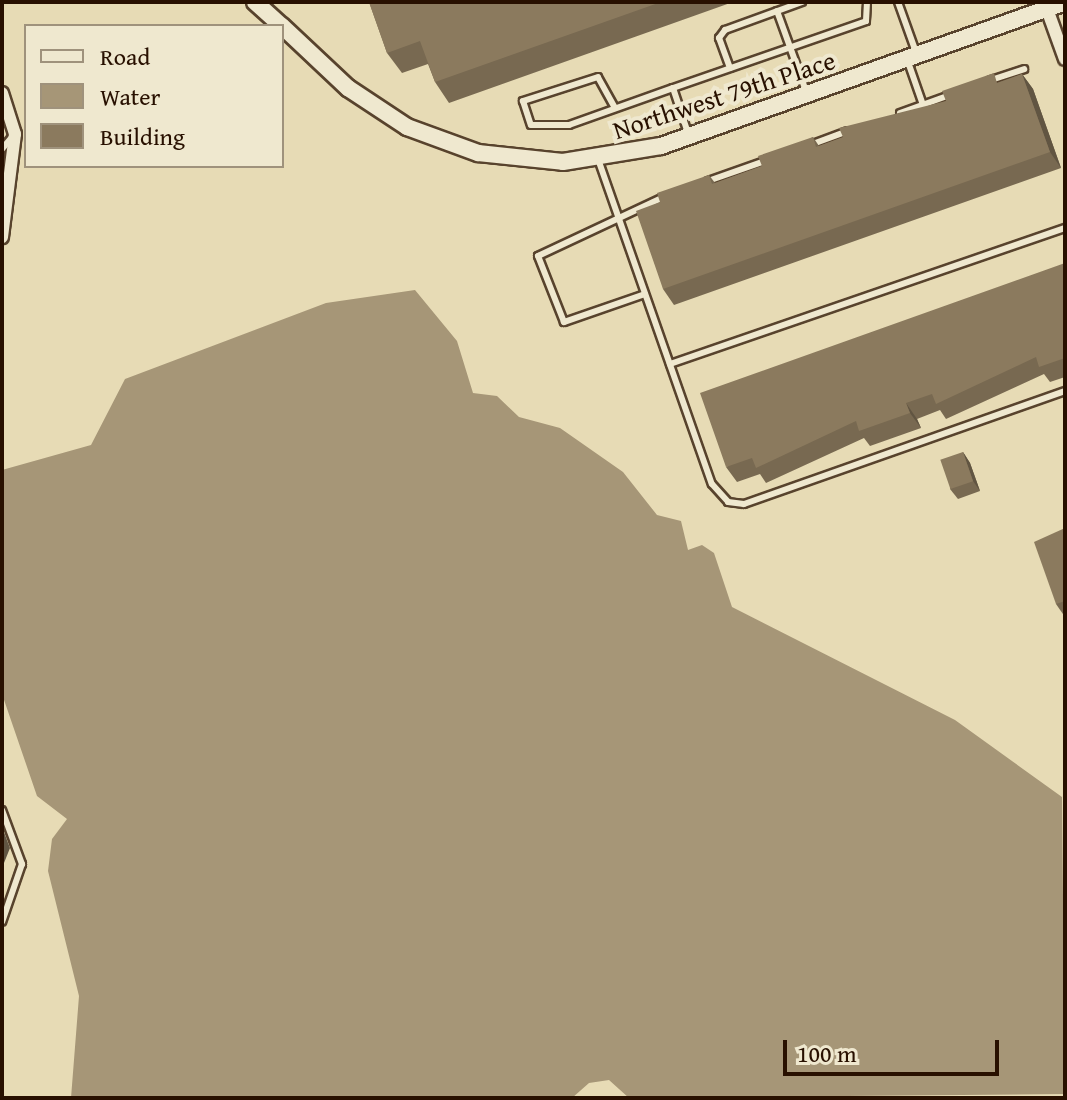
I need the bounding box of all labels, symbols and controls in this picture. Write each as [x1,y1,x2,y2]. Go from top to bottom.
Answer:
legend [24,24,284,168]
text: Road [100,39,150,74]
street label: Northwest 79th Place [609,44,839,146]
text: Water [100,79,160,114]
text: Building [100,119,185,154]
scale bar [787,1024,1003,1074]
text: 100 m [797,1036,857,1071]

